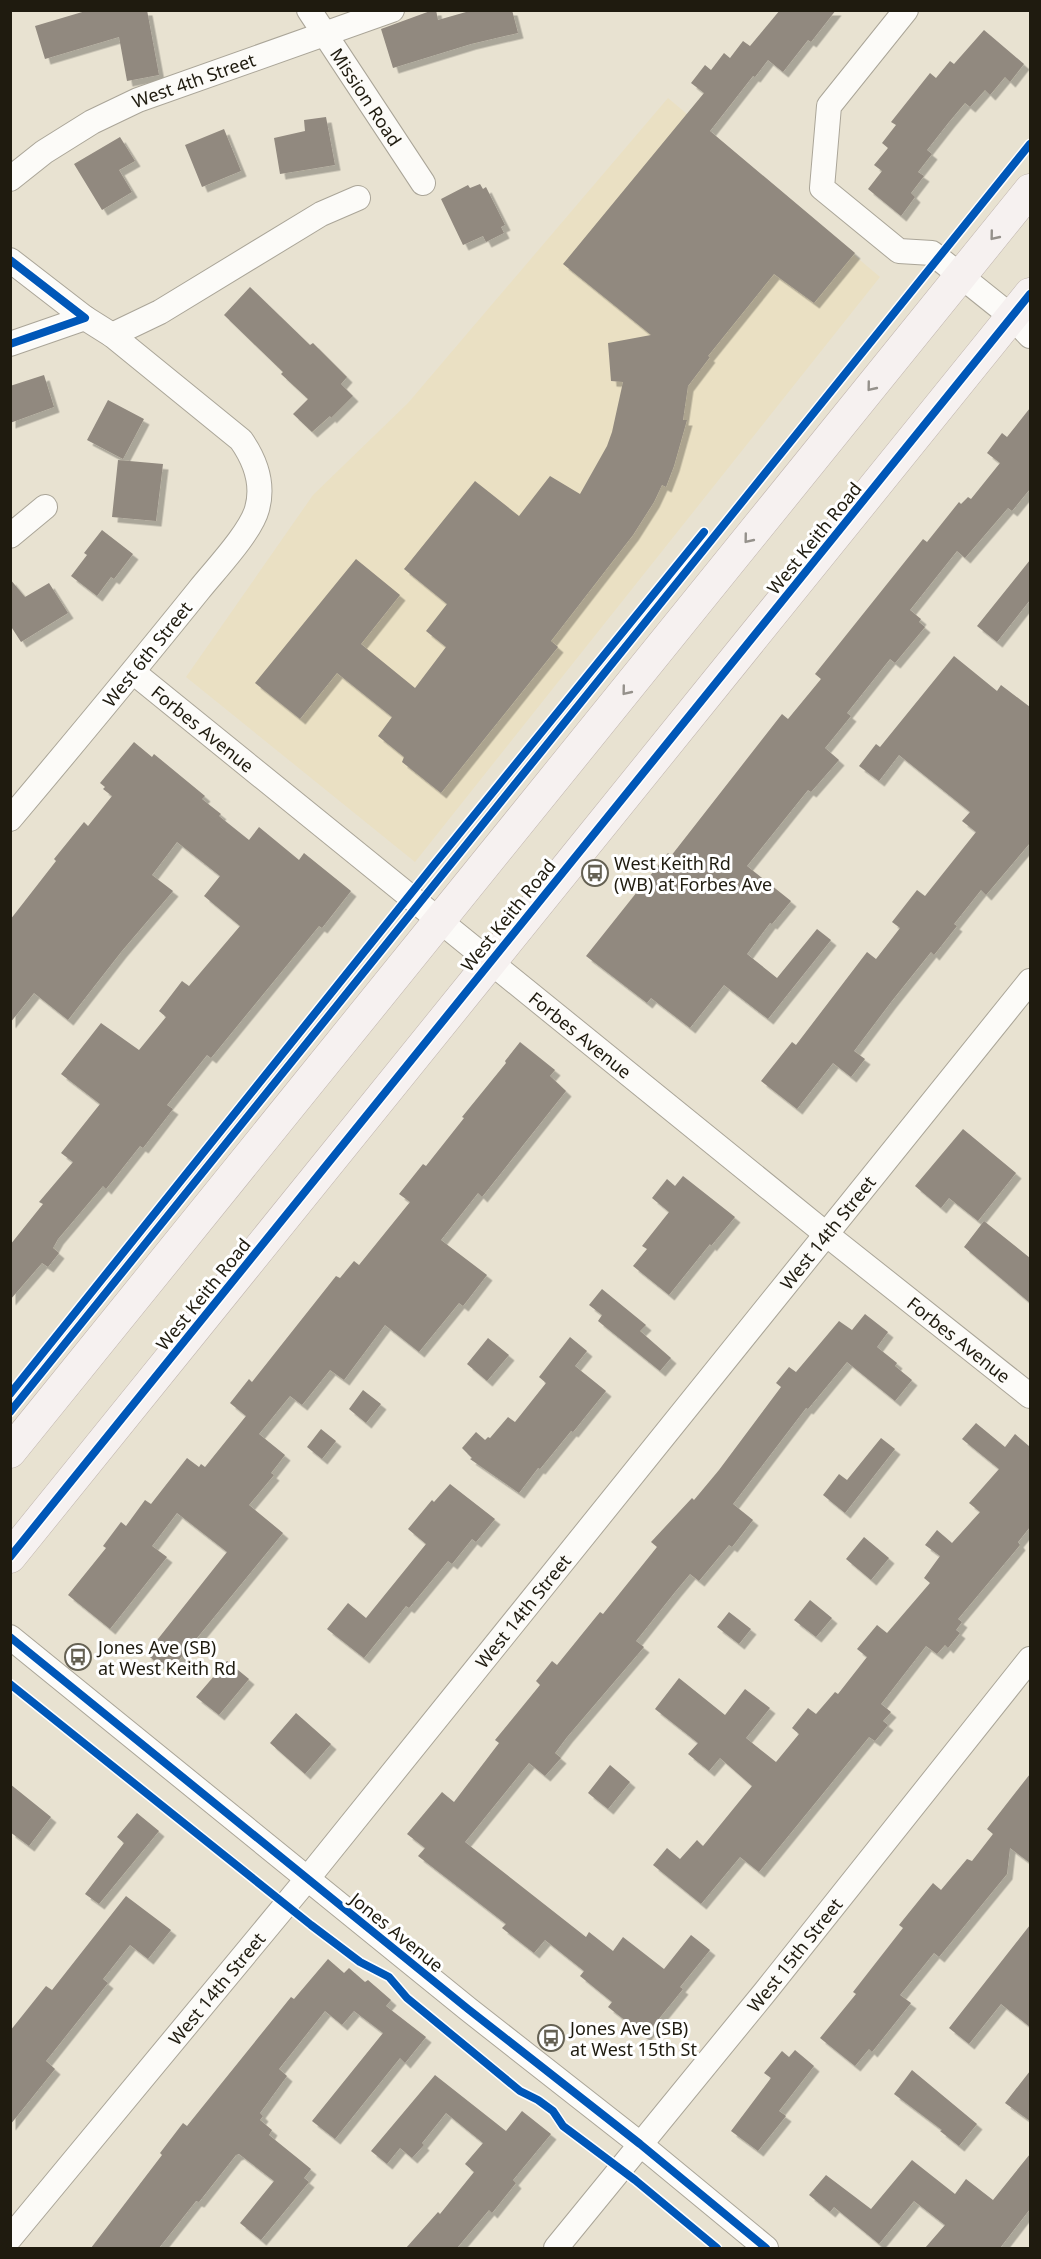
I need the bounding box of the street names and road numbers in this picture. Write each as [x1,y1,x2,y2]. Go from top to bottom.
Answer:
street label: Mission Road [325,43,407,151]
street label: West 4th Street [129,47,259,113]
street label: West Keith Road [761,477,867,599]
street label: West 6th Street [97,596,197,712]
street label: Forbes Avenue [147,680,259,778]
street label: West Keith Road [455,854,561,976]
street label: Forbes Avenue [524,986,637,1084]
street label: West 14th Street [774,1170,881,1294]
street label: West Keith Road [150,1233,256,1355]
street label: Forbes Avenue [902,1291,1016,1388]
street label: West 14th Street [470,1549,576,1673]
street label: Jones Avenue [344,1886,449,1977]
street label: West 15th Street [742,1892,848,2017]
street label: West 14th Street [163,1927,271,2050]

